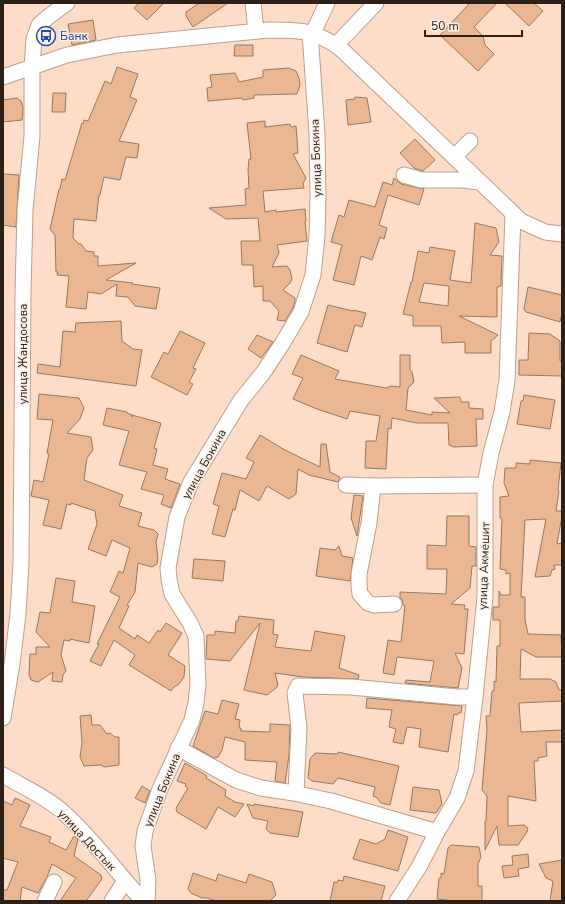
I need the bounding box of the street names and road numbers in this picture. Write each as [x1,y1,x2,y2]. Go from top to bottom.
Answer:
street label: улица Бокина [307,119,325,197]
street label: улица Жандосова [15,303,31,405]
street label: улица Бокина [178,426,230,502]
street label: улица Акмешит [474,521,494,610]
street label: улица Бокина [140,751,184,829]
street label: улица Достык [54,806,120,875]

